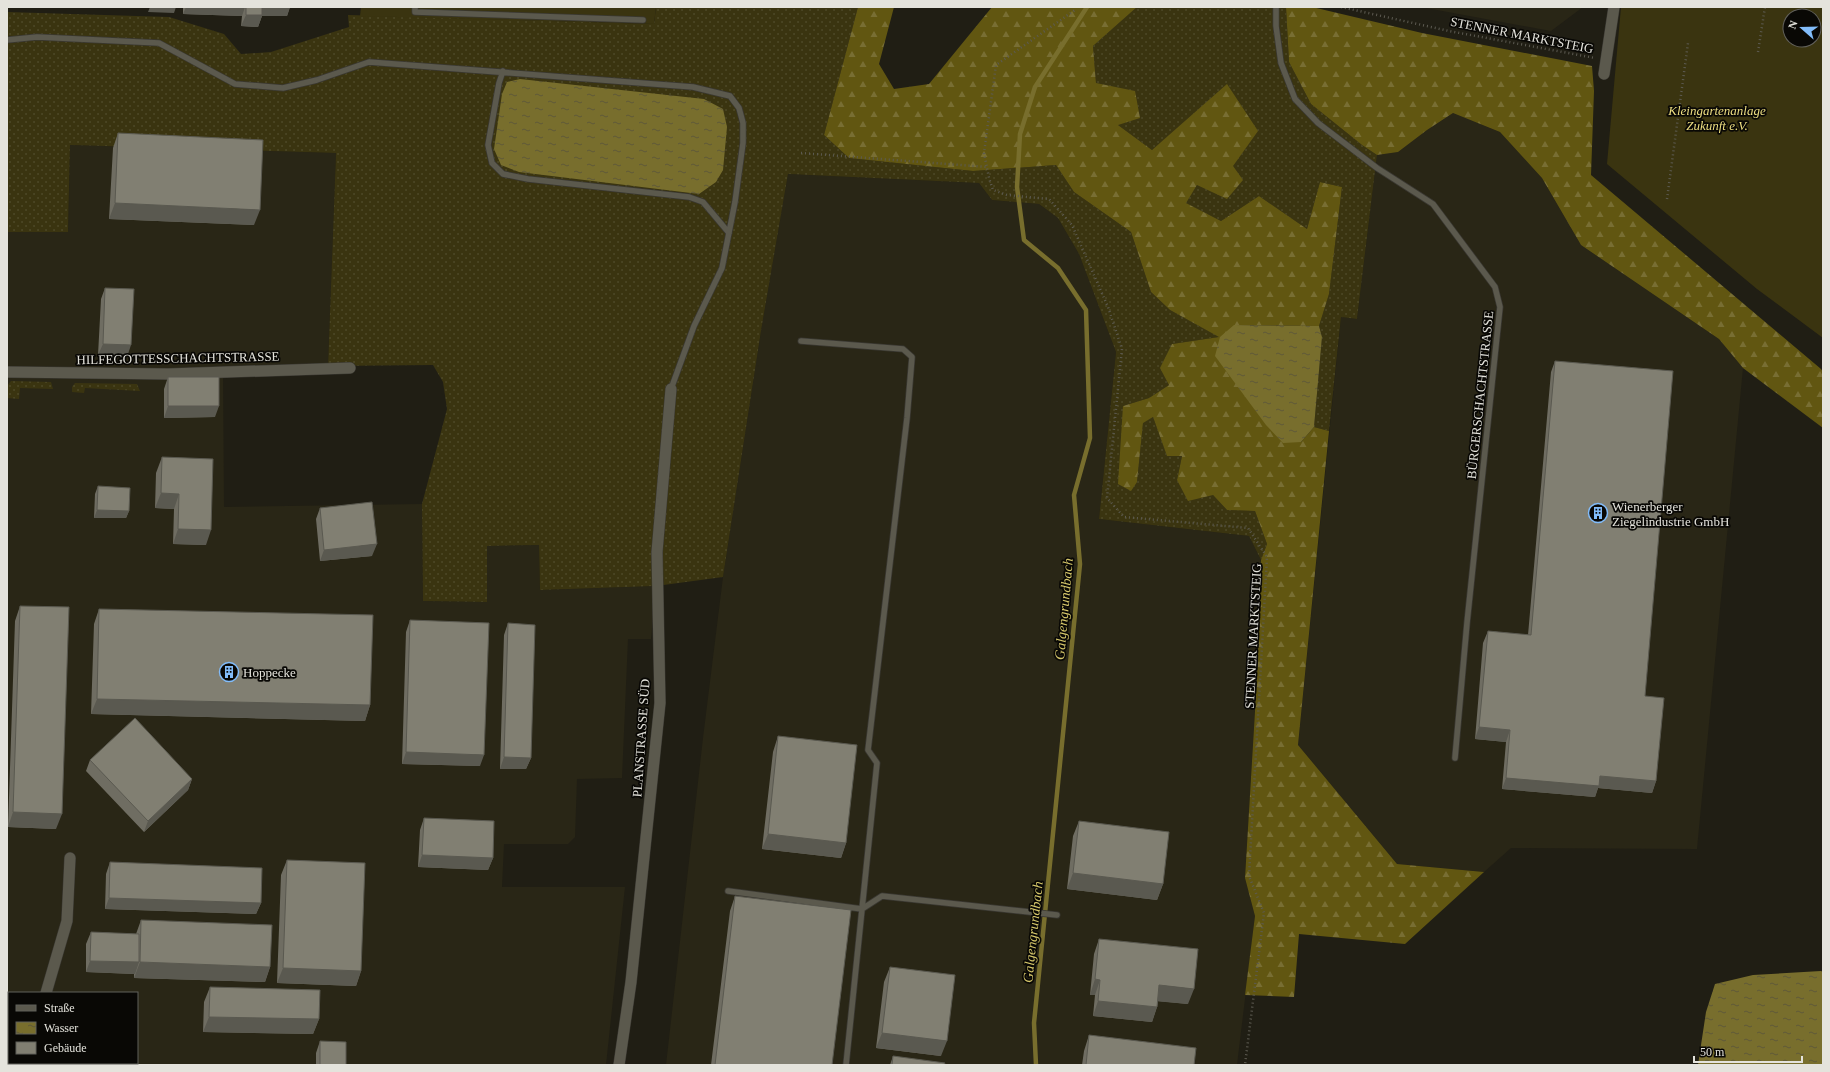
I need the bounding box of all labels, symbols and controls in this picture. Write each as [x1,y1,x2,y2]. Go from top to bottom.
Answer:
north arrow [1782,8,1822,48]
street label: STENNER MARKTSTEIG [1449,14,1595,56]
text: N [1786,19,1800,30]
park label: Kleingartenanlage Zukunft e.V. [1667,103,1766,133]
street label: BÜRGERSCHACHTSTRASSE [1464,310,1496,480]
street label: HILFEGOTTESSCHACHTSTRASSE [76,349,280,367]
place label: Wienerberger Ziegelindustrie GmbH [1612,499,1729,529]
building icon: Wienerberger Ziegelindustrie GmbH [1587,502,1609,524]
water label: Galgengrundbach [1052,558,1076,660]
street label: STENNER MARKTSTEIG [1242,563,1264,709]
building icon: Hoppecke [218,661,240,683]
place label: Hoppecke [243,665,296,680]
street label: PLANSTRASSE SÜD [629,678,653,798]
water label: Galgengrundbach [1020,881,1046,983]
legend [8,992,138,1064]
text: Straße [44,1001,75,1015]
text: Wasser [44,1021,78,1035]
scale bar [1694,1038,1802,1064]
text: Gebäude [44,1041,87,1055]
text: 50 m [1700,1045,1725,1059]

